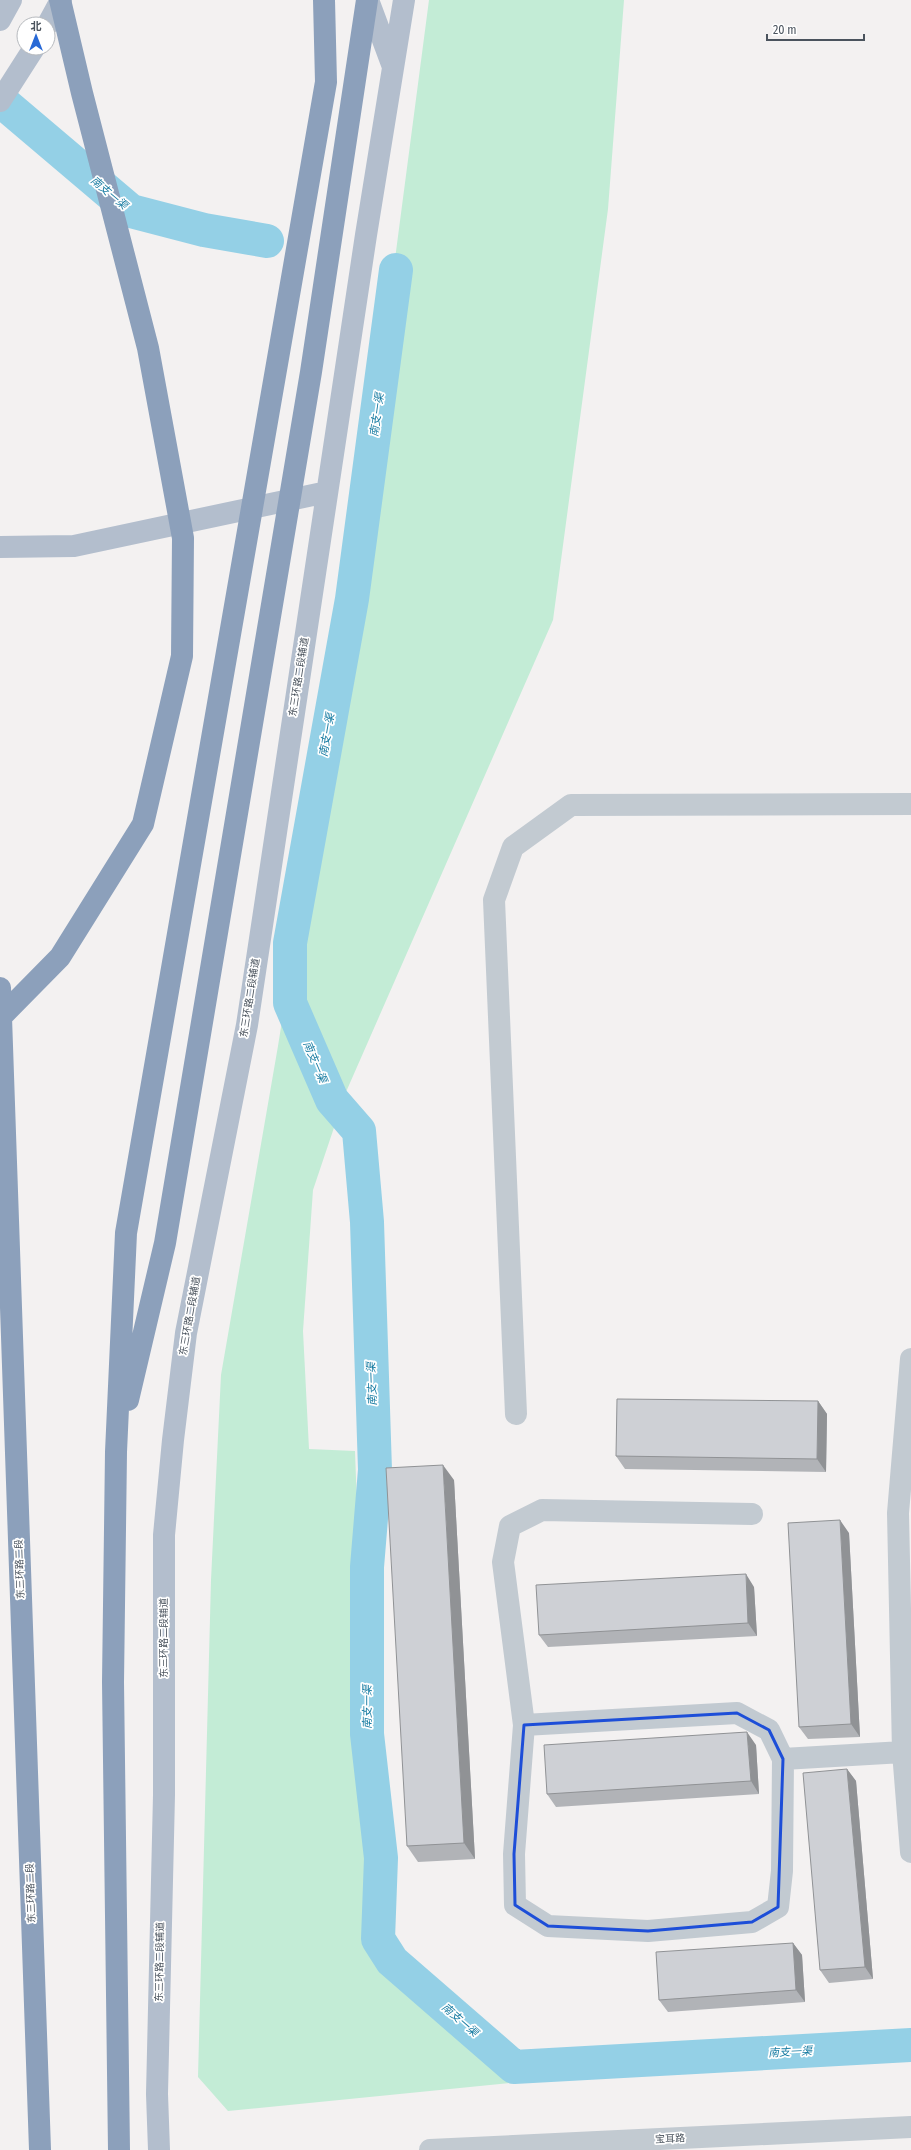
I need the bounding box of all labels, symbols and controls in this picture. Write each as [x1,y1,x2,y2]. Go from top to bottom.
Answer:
north arrow [16,16,56,56]
scale bar [767,16,864,42]
text: 北 [31,20,42,33]
text: 20 m [773,23,797,37]
water label: 南支一渠 [88,174,132,213]
water label: 南支一渠 [368,390,387,438]
street label: 东三环路二段辅道 [287,637,311,717]
water label: 南支一渠 [317,710,338,758]
street label: 东三环路二段辅道 [238,958,262,1038]
water label: 南支一渠 [300,1039,330,1087]
street label: 东三环路二段辅道 [177,1276,203,1356]
water label: 南支一渠 [365,1360,379,1406]
street label: 东三环路二段 [13,1539,27,1599]
street label: 东三环路二段辅道 [158,1598,170,1678]
water label: 南支一渠 [361,1683,374,1729]
street label: 东三环路二段 [24,1863,38,1923]
street label: 东三环路二段辅道 [153,1922,167,2002]
water label: 南支一渠 [439,2001,482,2041]
water label: 南支一渠 [768,2044,814,2060]
street label: 宝耳路 [655,2132,685,2146]

